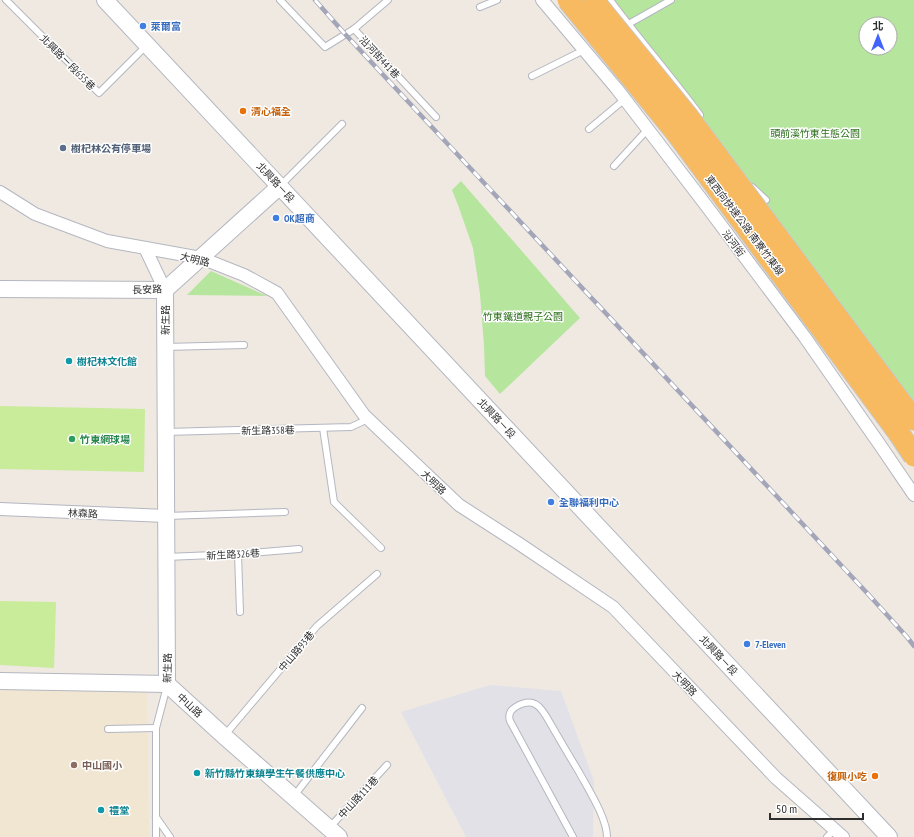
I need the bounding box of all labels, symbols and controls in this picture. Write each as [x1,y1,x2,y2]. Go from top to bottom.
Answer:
north arrow [858,16,898,56]
text: 北 [873,19,884,33]
place label: 萊爾富 [151,20,181,33]
marker: 萊爾富 [138,21,148,31]
street label: 北興路ㄧ段655巷 [37,32,98,93]
street label: 沿河街441巷 [357,33,403,81]
place label: 清心福全 [251,105,291,118]
marker: 清心福全 [238,106,248,116]
park label: 頭前溪竹東生態公園 [770,127,860,140]
place label: 樹杞林公有停車場 [71,142,151,155]
marker: 樹杞林公有停車場 [58,143,68,153]
street label: 北興路ㄧ段 [254,160,297,205]
street label: 東西向快速公路 南寮竹東線 [703,173,787,278]
place label: OK超商 [284,212,315,225]
marker: OK超商 [271,213,281,223]
street label: 沿河街 [719,227,748,259]
street label: 大明路 [179,250,211,269]
street label: 長安路 [132,282,162,297]
street label: 新生路 [159,305,172,335]
park label: 竹東鐵道親子公園 [483,310,563,323]
place label: 樹杞林文化館 [77,355,137,368]
marker: 樹杞林文化館 [64,356,74,366]
street label: 北興路ㄧ段 [475,396,518,441]
street label: 新生路358巷 [241,424,295,437]
place label: 竹東網球場 [79,433,130,446]
marker: 竹東網球場 [67,434,77,444]
street label: 大明路 [418,467,449,497]
place label: 全聯福利中心 [559,496,619,509]
marker: 全聯福利中心 [546,497,556,507]
street label: 林森路 [68,506,98,521]
street label: 新生路326巷 [206,547,260,562]
street label: 中山路93巷 [276,628,317,674]
street label: 北興路ㄧ段 [697,633,740,678]
place label: 7-Eleven [755,638,786,651]
marker: 7-Eleven [742,639,752,649]
street label: 新生路 [161,653,174,683]
street label: 大明路 [670,668,700,699]
street label: 中山路 [174,690,205,720]
place label: 中山國小 [82,759,123,772]
marker: 中山國小 [69,760,79,770]
place label: 新竹縣竹東鎮學生午餐供應中心 [205,767,345,780]
marker: 新竹縣竹東鎮學生午餐供應中心 [192,768,202,778]
place label: 復興小吃 [827,770,867,783]
marker: 復興小吃 [870,771,880,781]
street label: 中山路111巷 [335,773,381,821]
scale bar [770,795,863,821]
text: 50 m [776,801,797,816]
place label: 禮堂 [109,804,129,817]
marker: 禮堂 [96,805,106,815]

